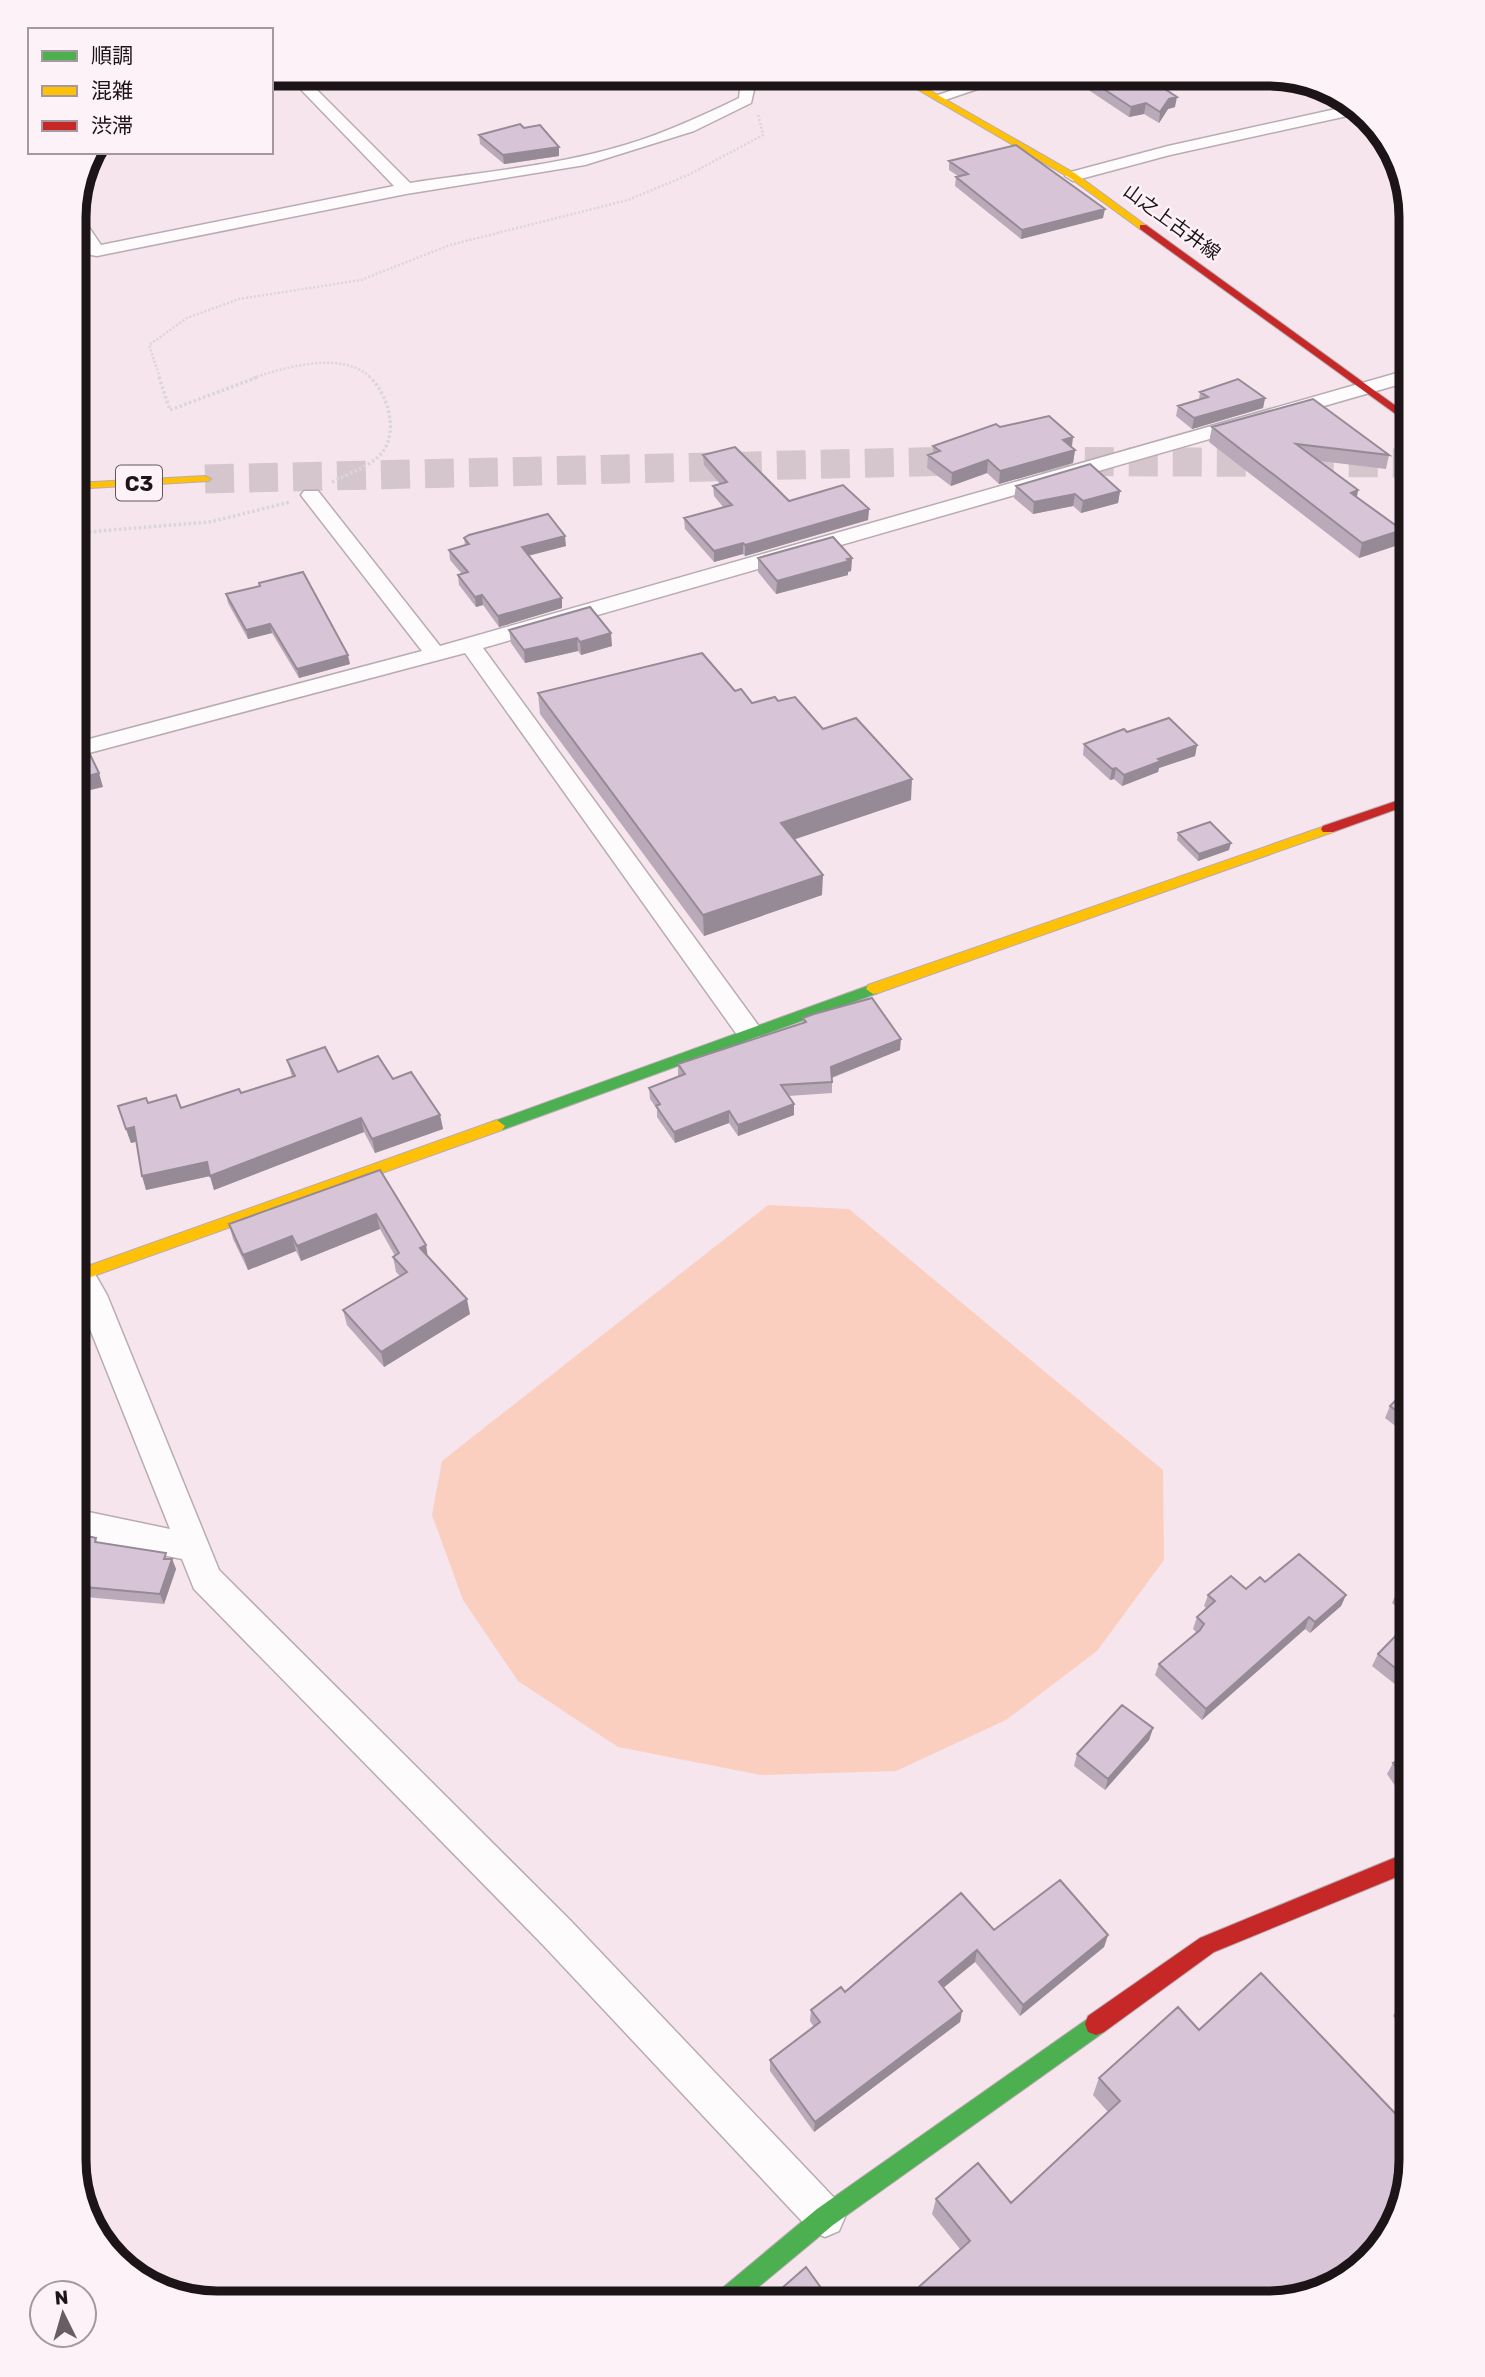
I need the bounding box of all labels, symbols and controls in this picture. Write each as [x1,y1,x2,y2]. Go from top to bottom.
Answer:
legend [28,28,273,154]
text: 順調 [91,43,133,68]
text: 混雑 [91,78,133,103]
text: 渋滞 [91,113,133,138]
street label: 山之上古井線 [1119,179,1225,265]
road number: C3 [116,466,162,500]
north arrow [28,2279,98,2349]
text: N [54,2286,69,2310]

